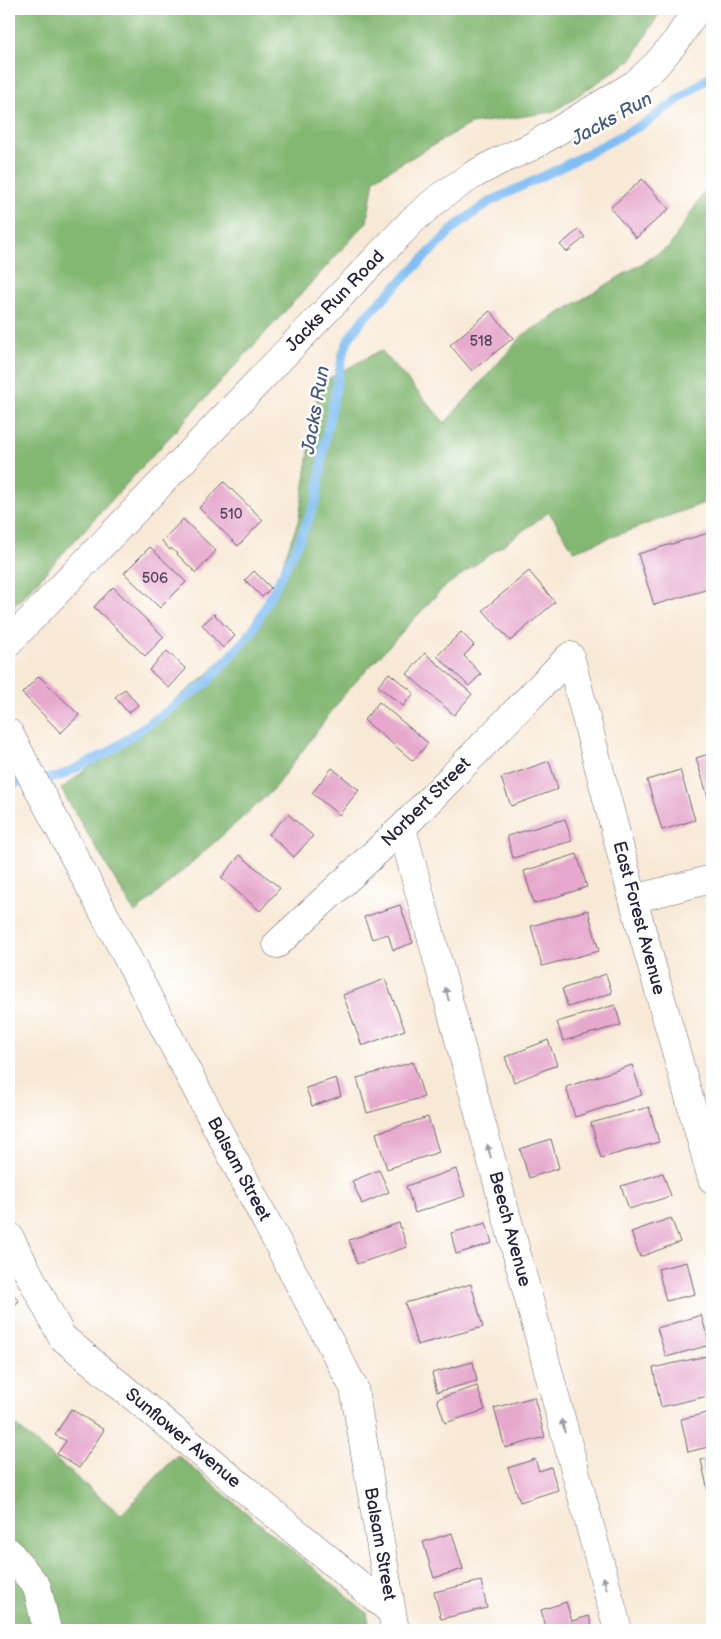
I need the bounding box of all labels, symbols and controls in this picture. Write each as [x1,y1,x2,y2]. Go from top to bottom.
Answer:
water label: Jacks Run [567,87,656,151]
street label: Jacks Run Road [281,246,389,356]
house number: 518 [469,332,493,351]
water label: Jacks Run [297,364,335,457]
house number: 510 [219,505,243,524]
house number: 506 [142,569,168,588]
street label: Norbert Street [377,753,475,851]
street label: East Forest Avenue [608,839,670,997]
one-way arrow [442,987,450,1002]
street label: Balsam Street [203,1114,275,1225]
one-way arrow [485,1143,493,1159]
street label: Beech Avenue [485,1169,536,1289]
street label: Sunflower Avenue [121,1384,245,1493]
one-way arrow [558,1419,566,1434]
street label: Balsam Street [360,1486,400,1603]
one-way arrow [601,1576,609,1591]

